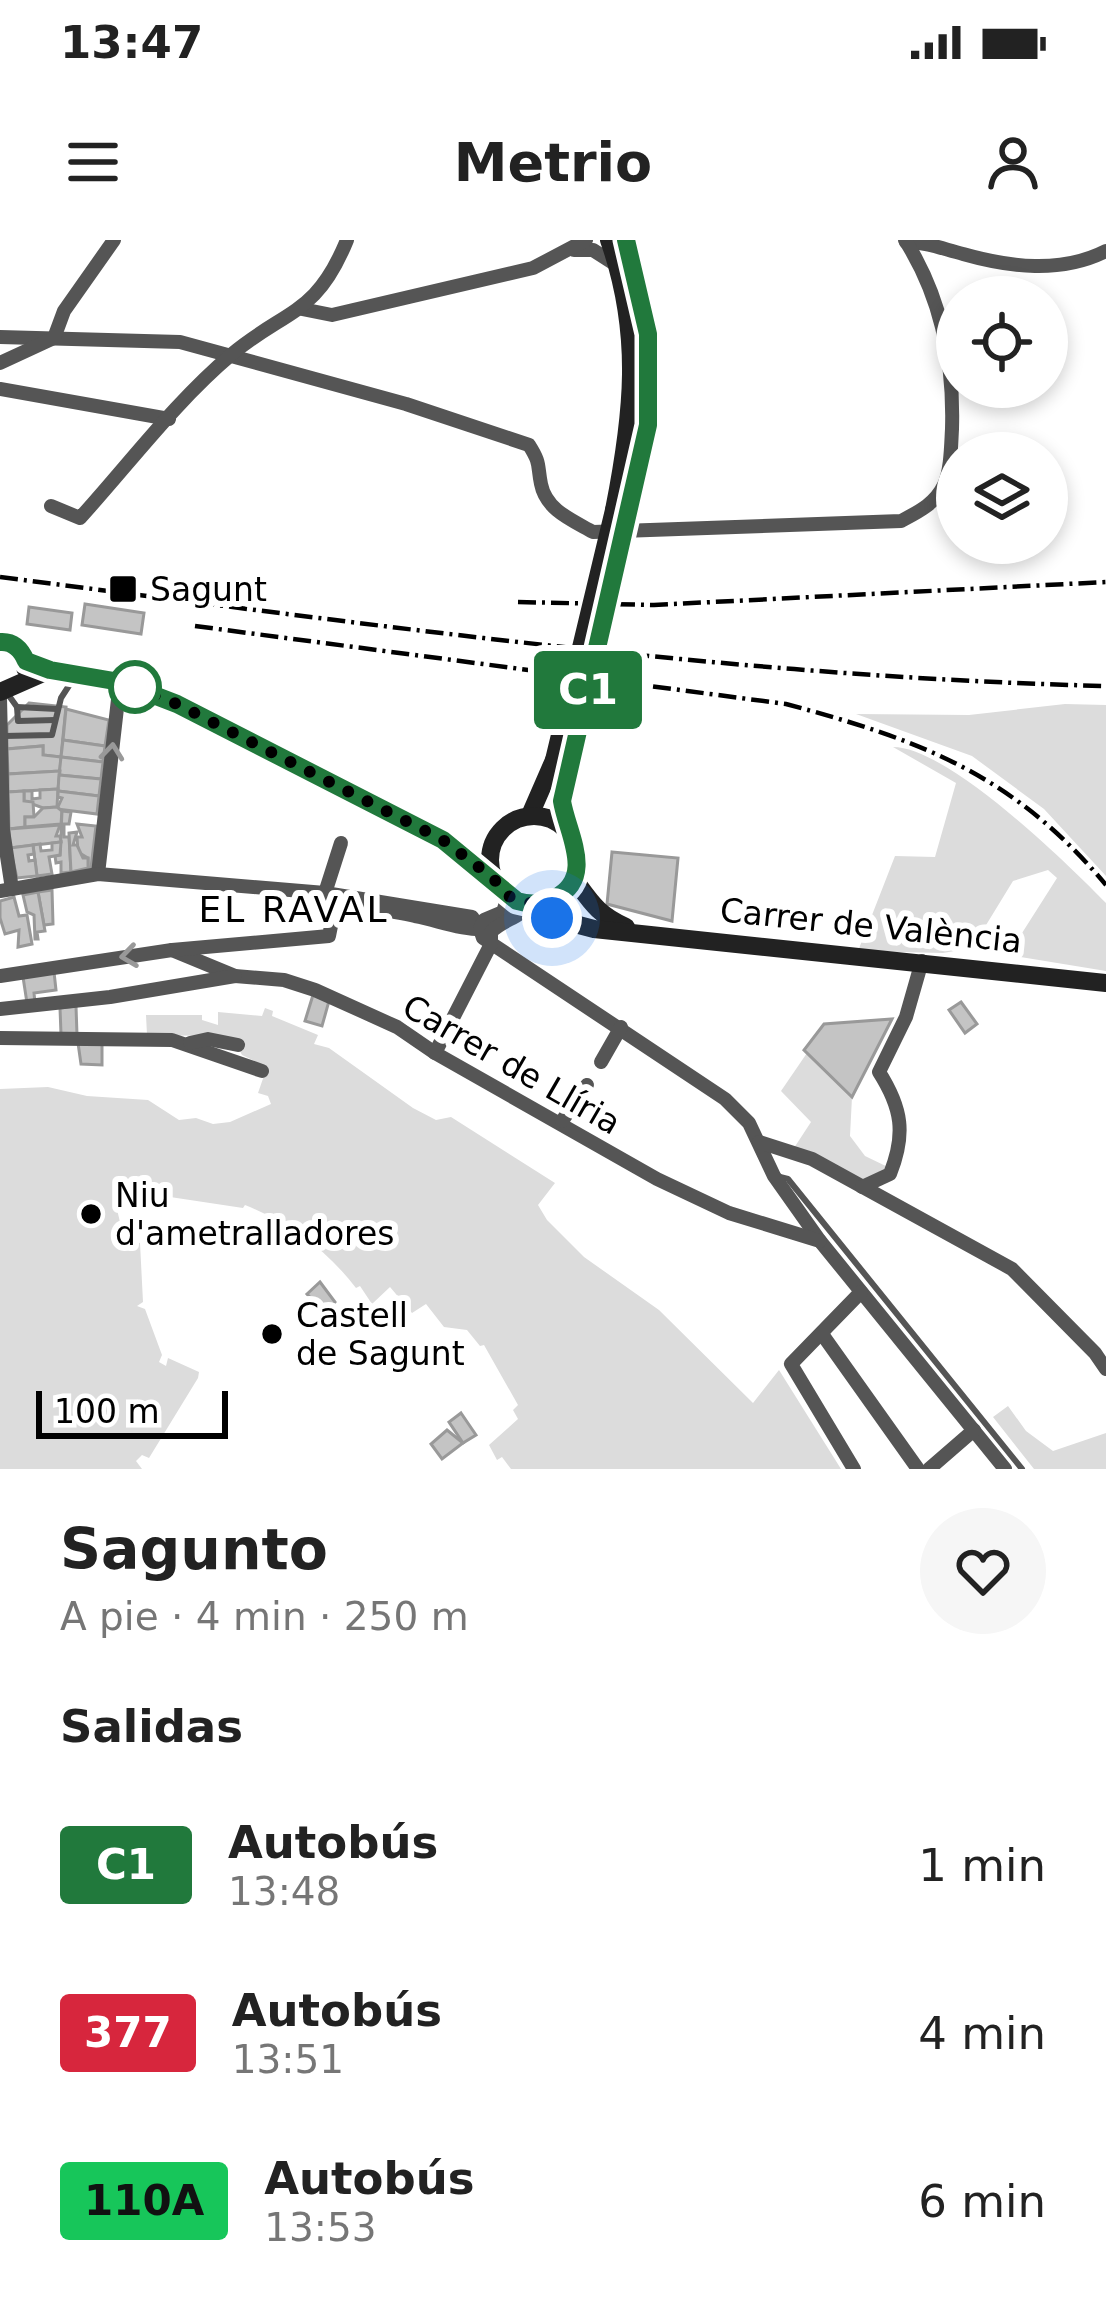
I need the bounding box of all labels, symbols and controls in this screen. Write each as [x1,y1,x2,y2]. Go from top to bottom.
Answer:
text: 13:47 [60,16,203,69]
icon: menu [60,129,126,195]
icon: person [980,129,1046,195]
text: Metrio [454,131,652,194]
map controls [936,276,1068,564]
button: locate [936,276,1068,408]
button: layers [936,432,1068,564]
place label: Sagunt [150,570,267,609]
marker: Sagunt [107,573,139,605]
line badge: C1 [534,651,642,729]
unlabelled marker [110,662,160,712]
text: C1 [558,665,618,714]
one-way arrow [99,742,124,761]
your location [522,888,582,948]
district label: EL RAVAL [198,889,390,930]
street label: Carrer de València [718,890,1024,961]
one-way arrow [119,942,139,968]
street label: Carrer de Llíria [396,986,628,1143]
place label: Niu d'ametralladores [115,1176,394,1253]
marker: Niu d'ametralladores [78,1201,104,1227]
place label: Castell de Sagunt [296,1296,465,1373]
marker: Castell de Sagunt [259,1321,285,1347]
scale bar [36,1385,228,1438]
text: 100 m [54,1392,160,1431]
button: heart [920,1508,1046,1634]
text: Sagunto [60,1516,328,1582]
text: A pie · 4 min · 250 m [60,1594,469,1639]
text: Salidas [60,1700,243,1753]
text: Autobús [228,1816,438,1869]
text: 1 min [918,1839,1046,1892]
text: C1 [96,1840,156,1889]
text: 13:48 [228,1869,340,1914]
text: Autobús [232,1984,442,2037]
text: 4 min [918,2007,1046,2060]
text: 377 [84,2008,172,2057]
text: 13:51 [232,2037,344,2082]
text: Autobús [264,2152,475,2205]
text: 6 min [918,2175,1046,2228]
text: 110A [84,2176,204,2225]
text: 13:53 [264,2205,377,2250]

